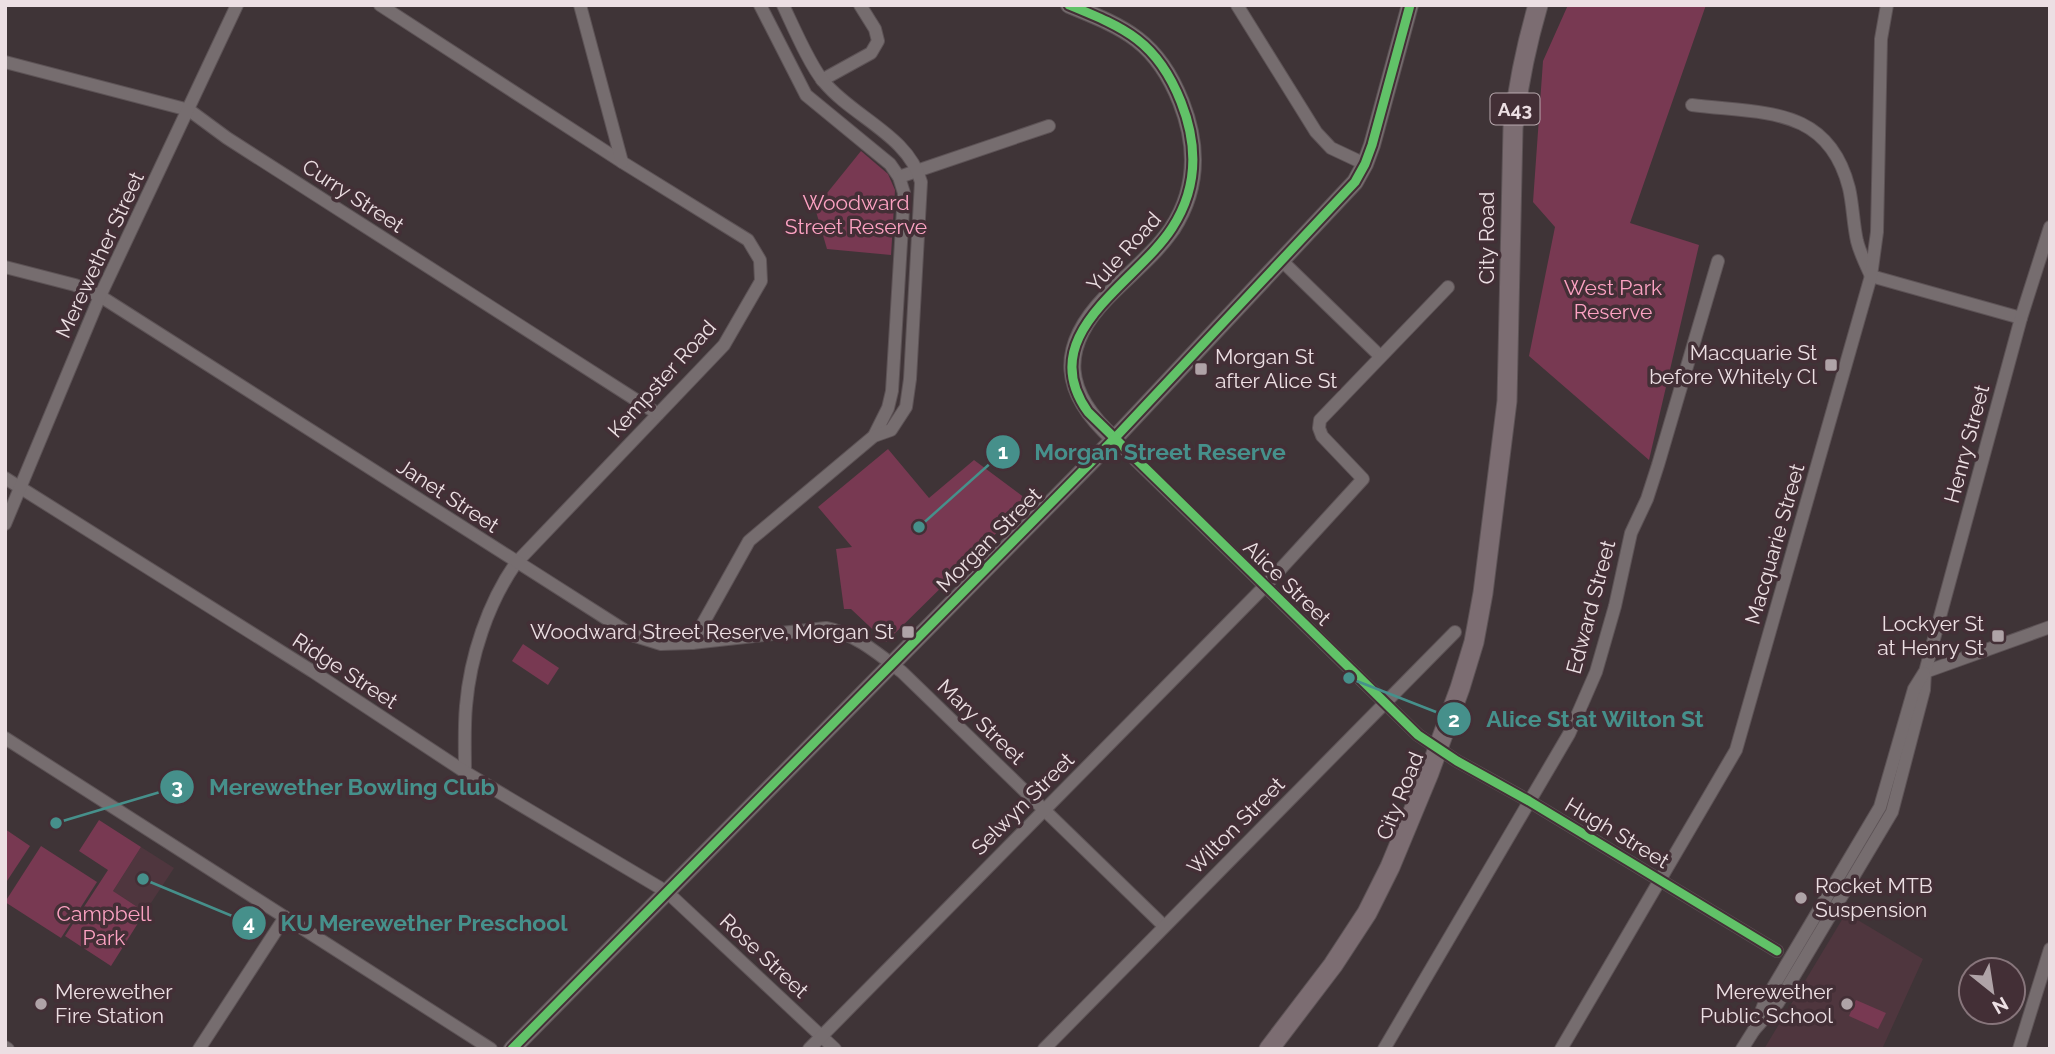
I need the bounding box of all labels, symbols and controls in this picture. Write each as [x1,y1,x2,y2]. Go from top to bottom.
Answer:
road number: A43 [1490,94,1540,124]
street label: Curry Street [298,154,409,238]
street label: Merewether Street [50,168,149,342]
park label: Woodward Street Reserve [785,190,927,239]
street label: City Road [1474,192,1499,284]
street label: Yule Road [1081,207,1166,297]
park label: West Park Reserve [1564,275,1662,324]
street label: Kempster Road [602,315,721,443]
place label: Macquarie St before Whitely Cl [1649,340,1817,389]
place label: Morgan St after Alice St [1215,344,1337,393]
marker: Macquarie St before Whitely Cl [1823,357,1839,373]
marker: Morgan St after Alice St [1193,361,1209,377]
street label: Henry Street [1939,382,1994,506]
callout: Morgan Street Reserve [986,430,1300,474]
text: Morgan Street Reserve [1034,438,1286,465]
text: 1 [998,439,1008,464]
street label: Janet Street [393,453,504,538]
street label: Macquarie Street [1740,461,1809,627]
street label: Morgan Street [931,482,1046,597]
street label: Alice Street [1238,535,1336,630]
street label: Edward Street [1561,537,1620,677]
place label: Lockyer St at Henry St [1877,611,1984,660]
place label: Woodward Street Reserve, Morgan St [530,619,894,644]
marker: Woodward Street Reserve, Morgan St [900,624,916,640]
street label: Ridge Street [288,627,402,714]
marker: Lockyer St at Henry St [1990,628,2006,644]
street label: Mary Street [933,674,1030,769]
callout: Alice St at Wilton St [1437,697,1718,741]
text: Alice St at Wilton St [1486,705,1704,732]
text: 2 [1448,707,1460,732]
street label: Selwyn Street [966,747,1079,860]
street label: City Road [1371,748,1428,843]
callout: Merewether Bowling Club [160,765,509,809]
street label: Wilton Street [1182,772,1290,880]
text: Merewether Bowling Club [209,773,495,800]
text: 3 [171,774,183,799]
street label: Hugh Street [1561,792,1674,873]
place label: Rocket MTB Suspension [1815,873,1933,922]
marker: Rocket MTB Suspension [1793,890,1809,906]
park label: Campbell Park [57,901,152,950]
callout: KU Merewether Preschool [231,901,582,945]
street label: Rose Street [715,908,814,1003]
text: KU Merewether Preschool [281,909,568,936]
text: 4 [243,910,255,935]
north arrow [1957,956,2027,1026]
place label: Merewether Fire Station [55,979,173,1028]
place label: Merewether Public School [1700,979,1834,1028]
text: N [1989,993,2012,1019]
marker: Merewether Fire Station [33,996,49,1012]
marker: Merewether Public School [1839,996,1855,1012]

